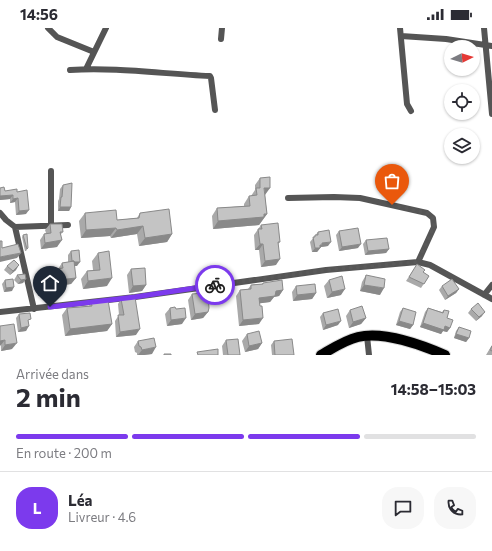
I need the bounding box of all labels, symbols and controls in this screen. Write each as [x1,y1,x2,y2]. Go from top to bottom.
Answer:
text: 14:56 [20,5,58,23]
north arrow [444,40,480,76]
map controls [444,40,480,164]
button: locate [444,84,480,120]
button: layers [444,128,480,164]
pin [375,164,409,205]
icon: bag [381,170,403,192]
courier [195,265,235,305]
pin [33,266,67,307]
icon: home [39,272,61,294]
icon: bike [204,274,226,296]
text: Arrivée dans [16,366,89,382]
text: 14:58–15:03 [391,380,476,398]
text: 2 min [16,381,81,412]
text: En route · 200 m [16,445,112,461]
button: chat [382,487,424,529]
button: phone [434,487,476,529]
text: Léa [68,491,93,509]
text: L [33,499,41,517]
text: Livreur · 4.6 [68,509,136,525]

